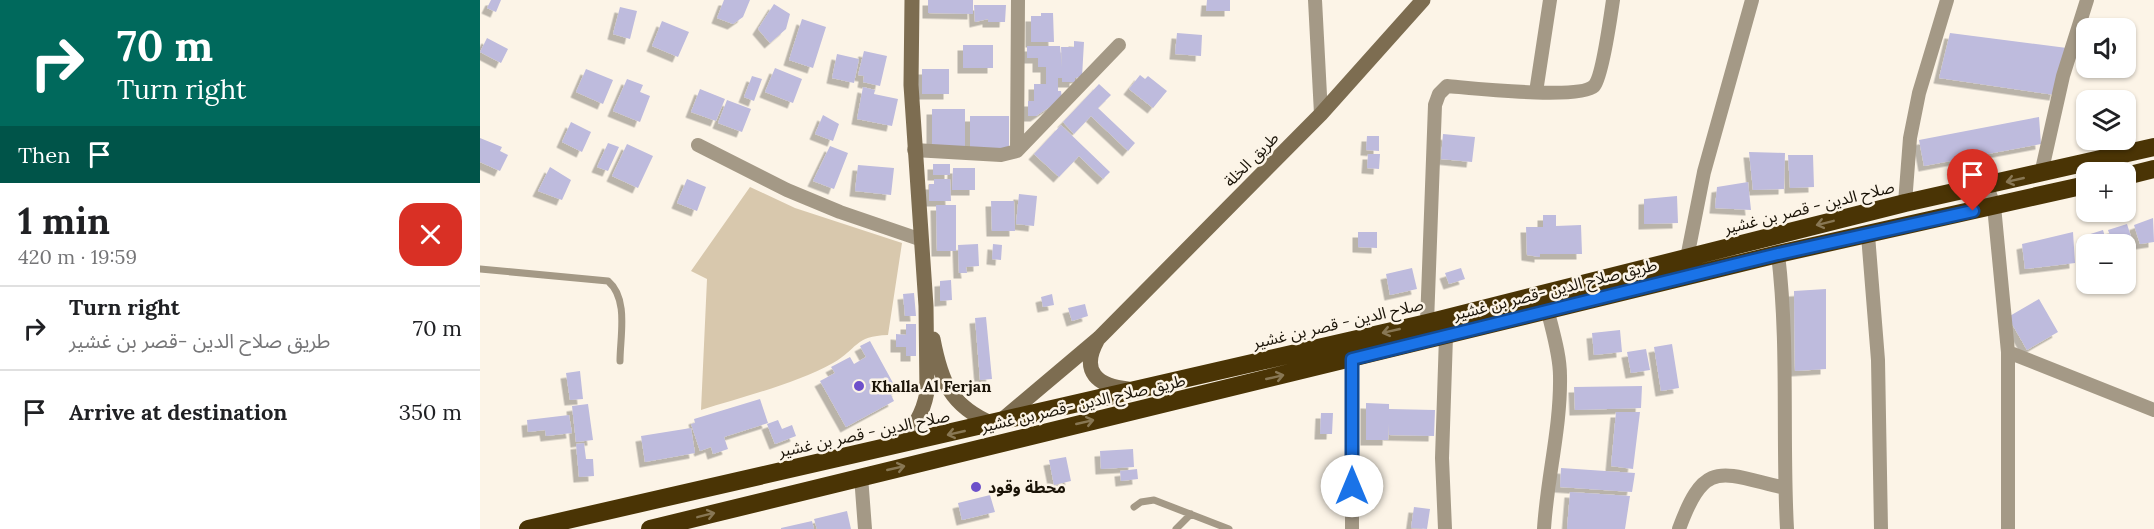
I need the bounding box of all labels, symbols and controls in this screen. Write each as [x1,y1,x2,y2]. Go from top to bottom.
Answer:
map controls [2076,18,2136,294]
button: sound [2076,18,2136,78]
text: 70 m [117,19,213,73]
icon: right [18,24,96,102]
text: Turn right [117,72,246,106]
button: layers [2076,90,2136,150]
street label: طريق الخلة [1219,127,1283,191]
icon: arrive [83,138,116,171]
text: Then [18,141,71,169]
pin [1947,149,1998,211]
icon: arrive [1956,158,1989,191]
button: + [2076,162,2136,222]
one-way arrow [2006,174,2025,186]
street label: صلاح الدين - قصر بن غشير [1721,176,1897,241]
text: 1 min [18,198,110,244]
button: close [399,203,462,266]
one-way arrow [1816,218,1835,230]
button: − [2076,234,2136,294]
text: 420 m · 19:59 [18,244,137,269]
street label: طريق صلاح الدين -قصر بن غشير [1450,254,1660,327]
text: Turn right [69,293,180,321]
street label: صلاح الدين - قصر بن غشير [1250,294,1426,356]
icon: right [18,312,51,345]
text: 70 m [413,314,462,342]
one-way arrow [1382,326,1402,337]
text: طريق صلاح الدين -قصر بن غشير [69,328,330,353]
street label: طريق صلاح الدين -قصر بن غشير [978,370,1188,439]
one-way arrow [1265,371,1284,383]
place label: Khalla Al Ferjan [871,376,991,396]
marker: Khalla Al Ferjan [852,379,866,393]
icon: arrive [18,396,51,429]
text: Arrive at destination [69,398,287,426]
text: 350 m [399,398,462,426]
street label: صلاح الدين - قصر بن غشير [776,405,952,464]
one-way arrow [1075,416,1094,428]
one-way arrow [947,427,966,439]
position arrow [1320,454,1384,518]
one-way arrow [885,462,905,473]
place label: محطة وقود [988,477,1066,497]
marker: محطة وقود [969,480,983,494]
one-way arrow [696,508,715,520]

